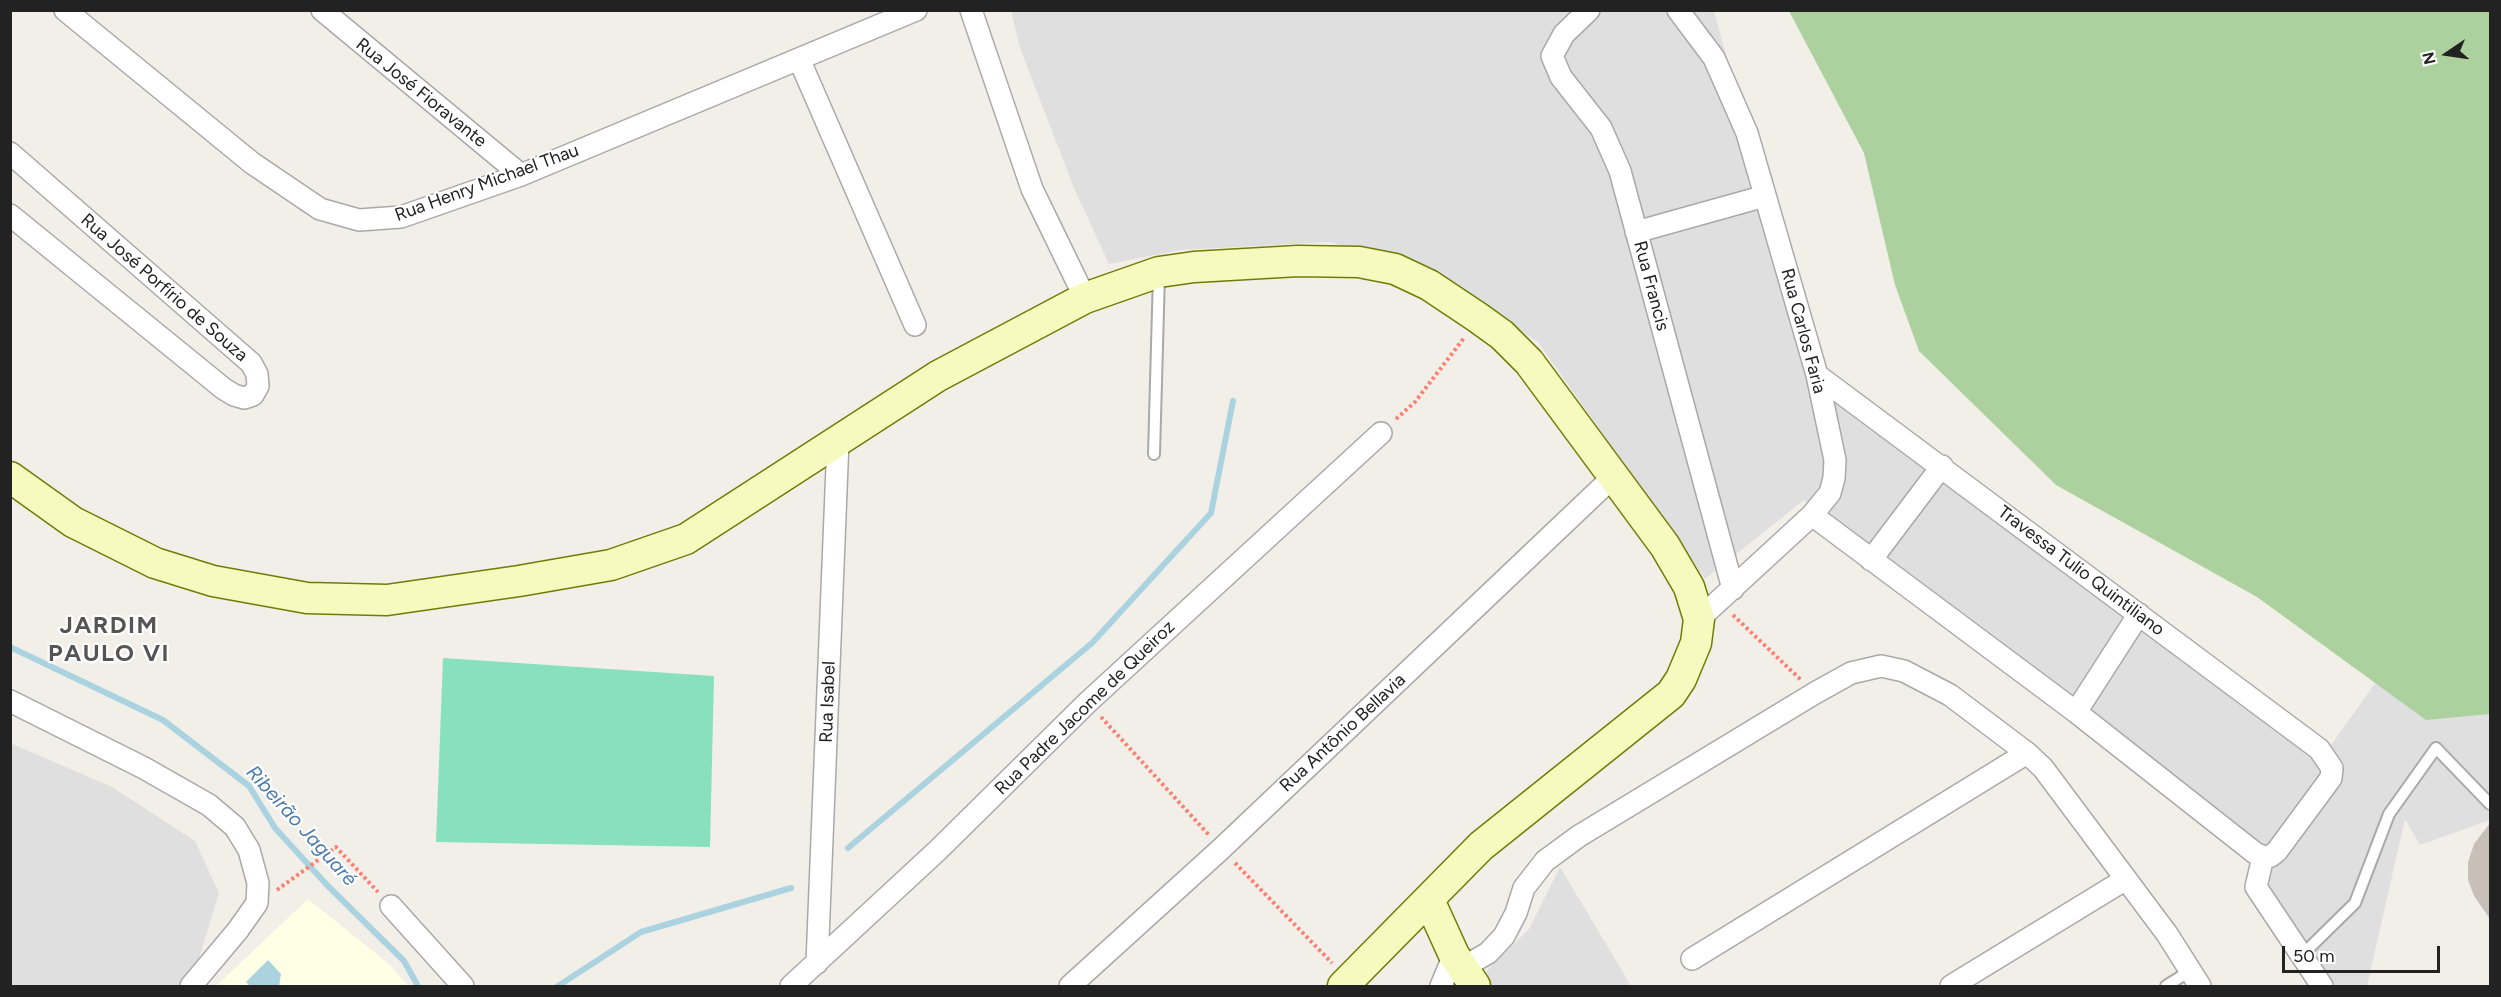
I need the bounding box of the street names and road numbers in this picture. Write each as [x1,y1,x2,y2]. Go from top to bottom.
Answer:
street label: Rua José Fioravante [351,34,491,152]
street label: Rua Henry Michael Thau [392,140,582,226]
street label: Rua José Porfírio de Souza [76,210,252,366]
street label: Rua Francis [1629,239,1673,333]
street label: Rua Carlos Faria [1776,266,1830,396]
street label: Travessa Tulio Quintiliano [1994,501,2168,641]
street label: Rua Padre Jacome de Queiroz [991,616,1179,800]
street label: Rua Isabel [816,661,840,743]
street label: Rua Antônio Bellavia [1276,669,1410,797]

